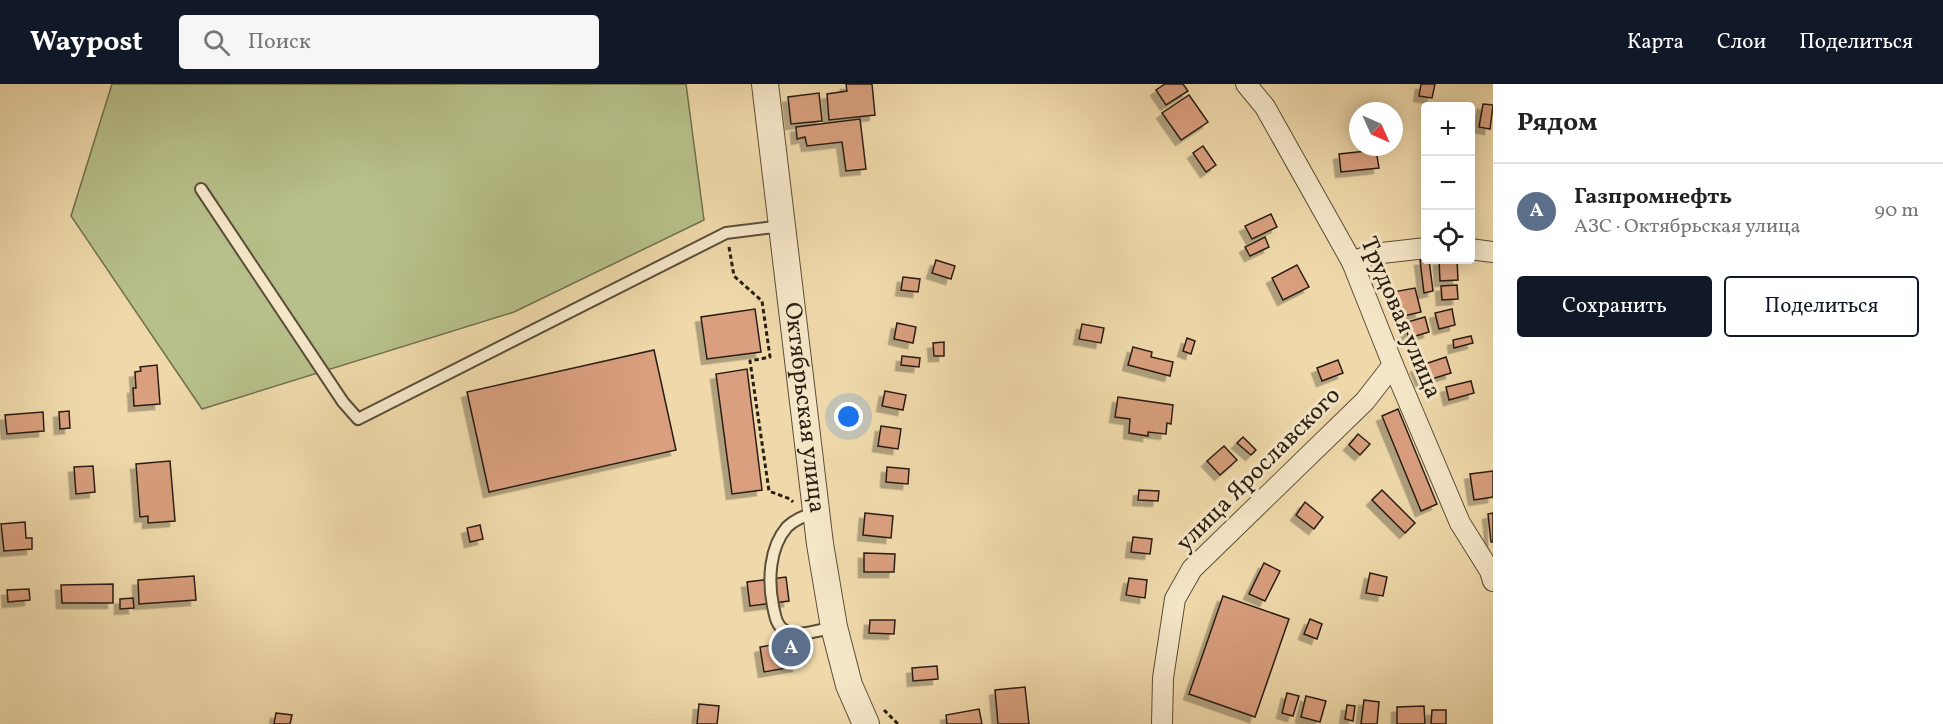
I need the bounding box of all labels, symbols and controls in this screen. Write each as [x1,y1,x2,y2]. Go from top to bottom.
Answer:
search box [179,15,599,69]
text: Waypost [30,23,143,62]
icon: search [200,26,233,59]
text: Поиск [248,27,311,58]
text: Карта [1627,28,1684,57]
text: Слои [1717,28,1766,57]
text: Поделиться [1799,28,1913,57]
north arrow [1349,102,1403,156]
map controls [1421,102,1475,264]
button: + [1421,102,1475,156]
text: Рядом [1517,105,1597,141]
button: − [1421,156,1475,210]
text: Газпромнефть [1574,182,1732,213]
text: A [1529,197,1544,225]
text: 90 m [1875,197,1919,225]
button: locate [1421,210,1475,264]
text: АЗС · Октябрьская улица [1574,213,1801,241]
street label: Трудовая улица [1351,232,1449,404]
button: Сохранить [1517,276,1712,337]
button: Поделиться [1724,276,1919,337]
street label: Октябрьская улица [774,300,833,515]
street label: улица Ярославского [1169,380,1349,560]
your location [834,402,863,431]
pin: A [772,624,810,670]

